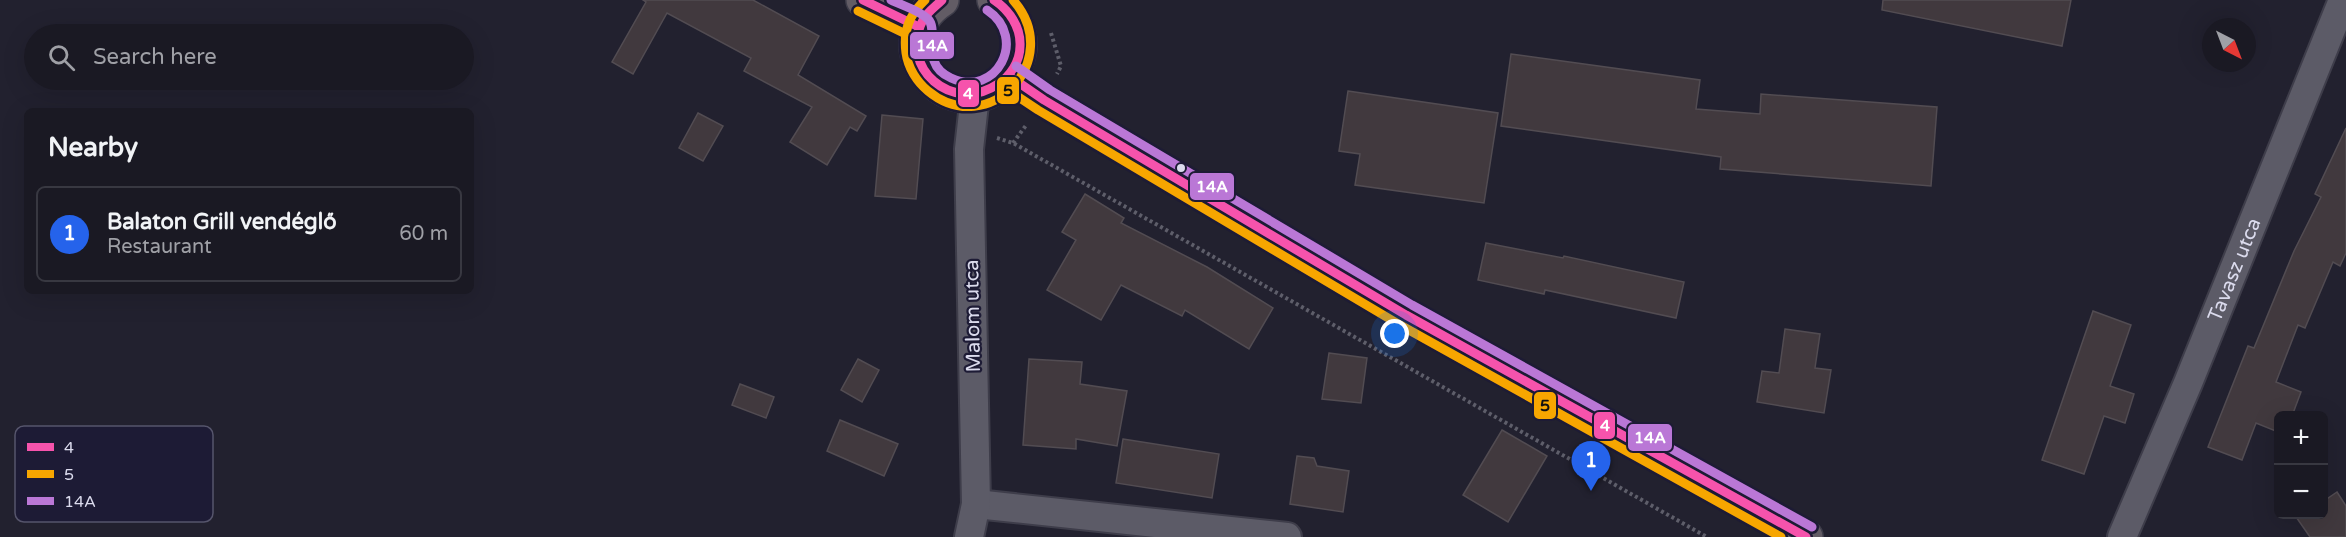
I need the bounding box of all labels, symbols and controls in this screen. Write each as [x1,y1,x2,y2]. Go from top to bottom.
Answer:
north arrow [2202,18,2256,72]
search box [24,24,474,90]
line badge: 14A [909,31,955,60]
text: 14A [916,36,948,56]
icon: search [45,41,78,74]
text: Search here [93,44,217,70]
line badge: 5 [996,76,1020,105]
line badge: 4 [957,79,980,108]
text: 5 [1003,81,1013,101]
text: 4 [963,84,973,104]
text: Nearby [48,132,138,163]
unlabelled marker [1175,162,1187,174]
line badge: 14A [1189,172,1235,201]
text: 14A [1196,177,1228,197]
text: Balaton Grill vendéglő [107,209,337,235]
street label: Tavasz utca [2203,214,2267,325]
text: 1 [63,222,76,246]
text: 60 m [399,222,448,246]
text: Restaurant [107,235,212,259]
street label: Malom utca [960,259,986,373]
your location [1380,319,1409,348]
line badge: 5 [1533,391,1557,420]
text: 5 [1540,396,1550,416]
line badge: 4 [1593,411,1616,440]
map controls [2274,411,2328,519]
button: + [2274,411,2328,465]
text: 4 [1600,416,1610,436]
line badge: 14A [1627,423,1673,452]
legend [15,426,213,522]
text: 14A [1634,428,1666,448]
text: 4 [64,438,74,458]
pin: 1 [1572,442,1610,491]
text: 5 [64,465,74,485]
button: − [2274,465,2328,519]
text: 14A [64,492,96,512]

